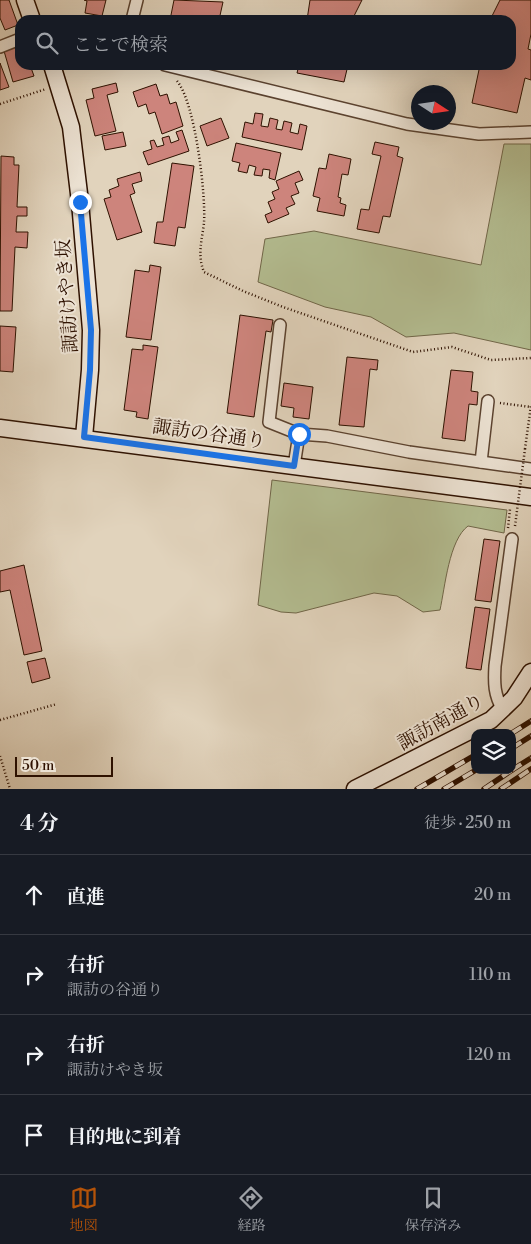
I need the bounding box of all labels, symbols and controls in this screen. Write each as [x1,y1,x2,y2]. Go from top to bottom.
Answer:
search box [15,15,516,70]
icon: search [33,29,61,57]
text: ここで検索 [73,33,168,57]
north arrow [411,85,456,130]
route end [69,191,92,214]
street label: 諏訪けやき坂 [51,238,83,354]
street label: 諏訪の谷通り [151,414,267,454]
route start [288,423,311,446]
street label: 諏訪南通り [394,688,488,756]
map controls [471,729,516,774]
button: layers [471,729,516,774]
scale bar [15,754,112,777]
text: 50 m [22,757,54,775]
text: 4 分 [20,811,58,837]
text: 徒歩 · 250 m [424,813,511,833]
icon: ahead [20,881,48,909]
text: 直進 [67,885,105,909]
text: 20 m [474,885,511,905]
text: 右折 [67,953,105,977]
icon: right [20,961,48,989]
text: 110 m [469,965,511,985]
text: 諏訪の谷通り [67,980,163,1000]
text: 右折 [67,1033,105,1057]
icon: right [20,1041,48,1069]
text: 120 m [467,1045,511,1065]
text: 諏訪けやき坂 [67,1060,163,1080]
icon: arrive [20,1121,48,1149]
text: 目的地に到着 [67,1125,181,1149]
tab: 地図 [70,1184,98,1235]
tab: 経路 [237,1184,265,1235]
tab: 保存済み [405,1184,461,1235]

